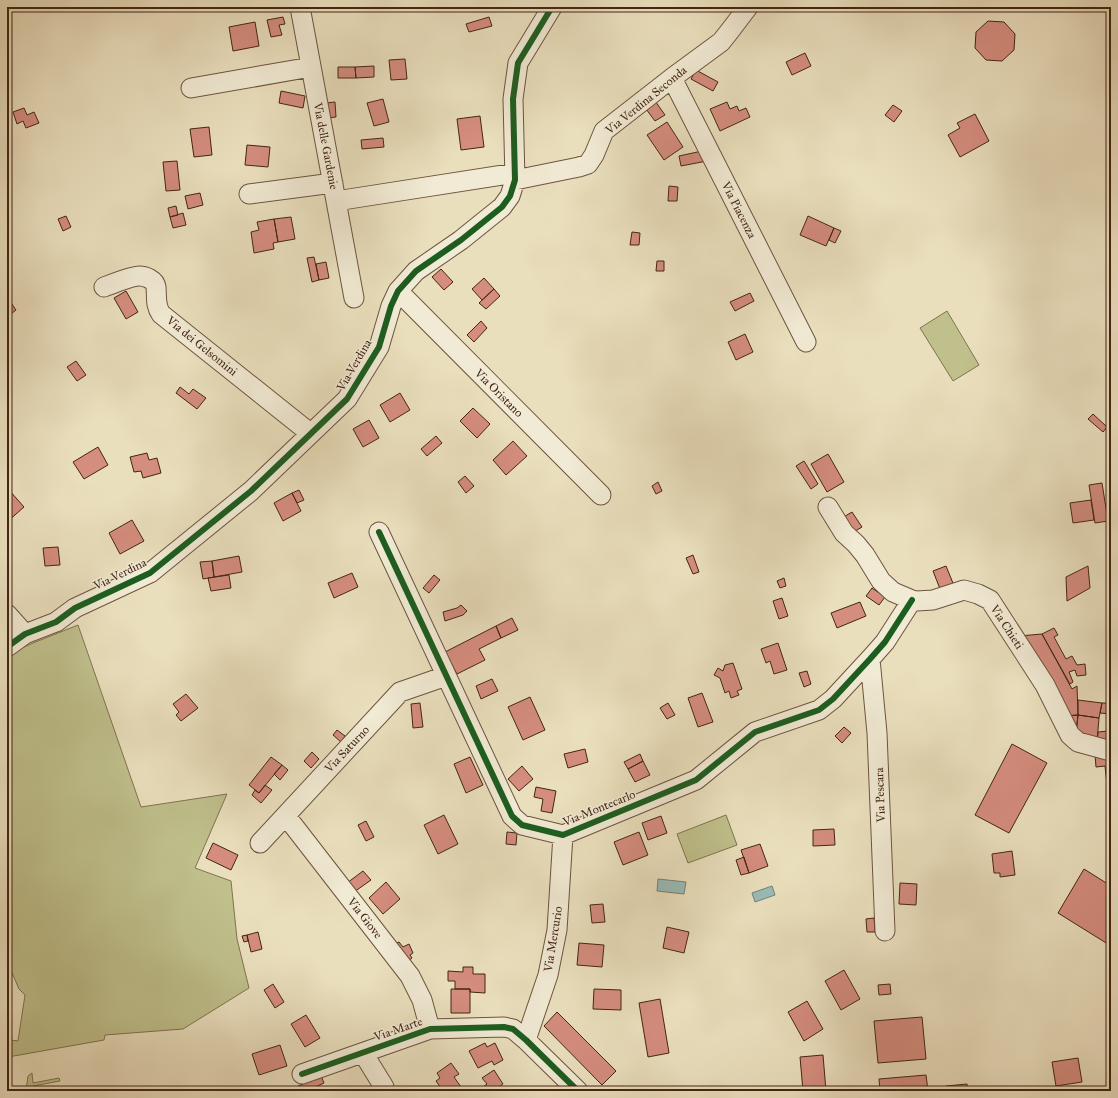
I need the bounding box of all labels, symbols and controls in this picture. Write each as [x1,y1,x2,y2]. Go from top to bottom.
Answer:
street label: Via Verdina Seconda [602,62,690,138]
street label: Via delle Gardenie [311,100,341,191]
street label: Via Piacenza [718,178,760,241]
street label: Via dei Gelsomini [163,313,241,379]
street label: Via Verdina [333,336,375,394]
street label: Via Oristano [471,365,526,420]
street label: Via Verdina [90,555,150,593]
street label: Via Chieti [987,601,1027,652]
street label: Via Saturno [321,723,372,776]
street label: Via Pescara [872,766,888,824]
street label: Via Montecarlo [560,787,637,829]
street label: Via Giove [344,894,385,941]
street label: Via Mercurio [541,905,565,974]
street label: Via Marte [371,1014,424,1044]

